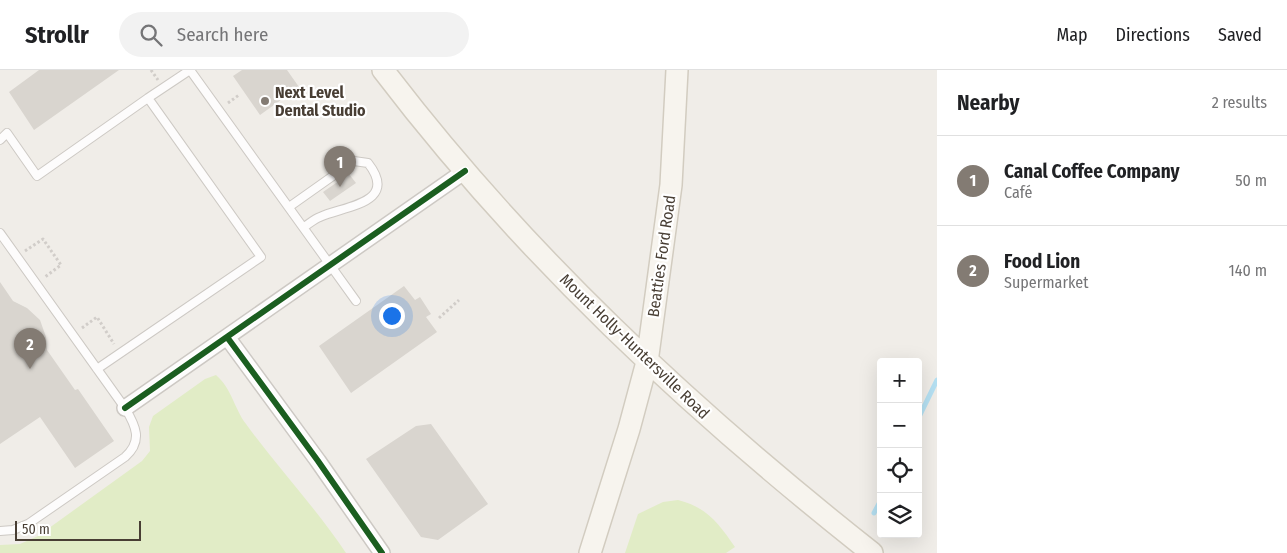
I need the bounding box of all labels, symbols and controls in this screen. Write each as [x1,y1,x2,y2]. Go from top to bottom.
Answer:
search box [119,12,469,57]
text: Strollr [25,21,89,49]
icon: search [137,21,165,49]
text: Search here [177,23,268,46]
text: Map [1056,24,1088,46]
text: Directions [1116,24,1190,46]
text: Saved [1218,24,1262,46]
place label: Next Level Dental Studio [275,83,366,120]
text: Nearby [957,90,1019,116]
text: 2 results [1212,93,1267,112]
marker: Next Level Dental Studio [259,95,271,107]
pin: 1 [324,146,356,187]
text: Canal Coffee Company [1004,160,1180,183]
text: 1 [970,171,976,190]
text: 50 m [1235,171,1267,190]
text: Café [1004,183,1032,202]
street label: Beatties Ford Road [644,194,679,318]
text: Food Lion [1004,250,1080,273]
text: 2 [969,261,977,280]
text: 140 m [1229,261,1267,280]
street label: Mount Holly-Huntersville Road [556,270,713,423]
text: Supermarket [1004,273,1088,292]
your location [379,303,405,329]
pin: 2 [14,328,46,369]
map controls [877,358,922,538]
button: + [877,358,922,403]
button: − [877,403,922,448]
button: locate [877,448,922,493]
button: layers [877,493,922,538]
scale bar [15,518,141,541]
text: 50 m [22,521,50,538]

